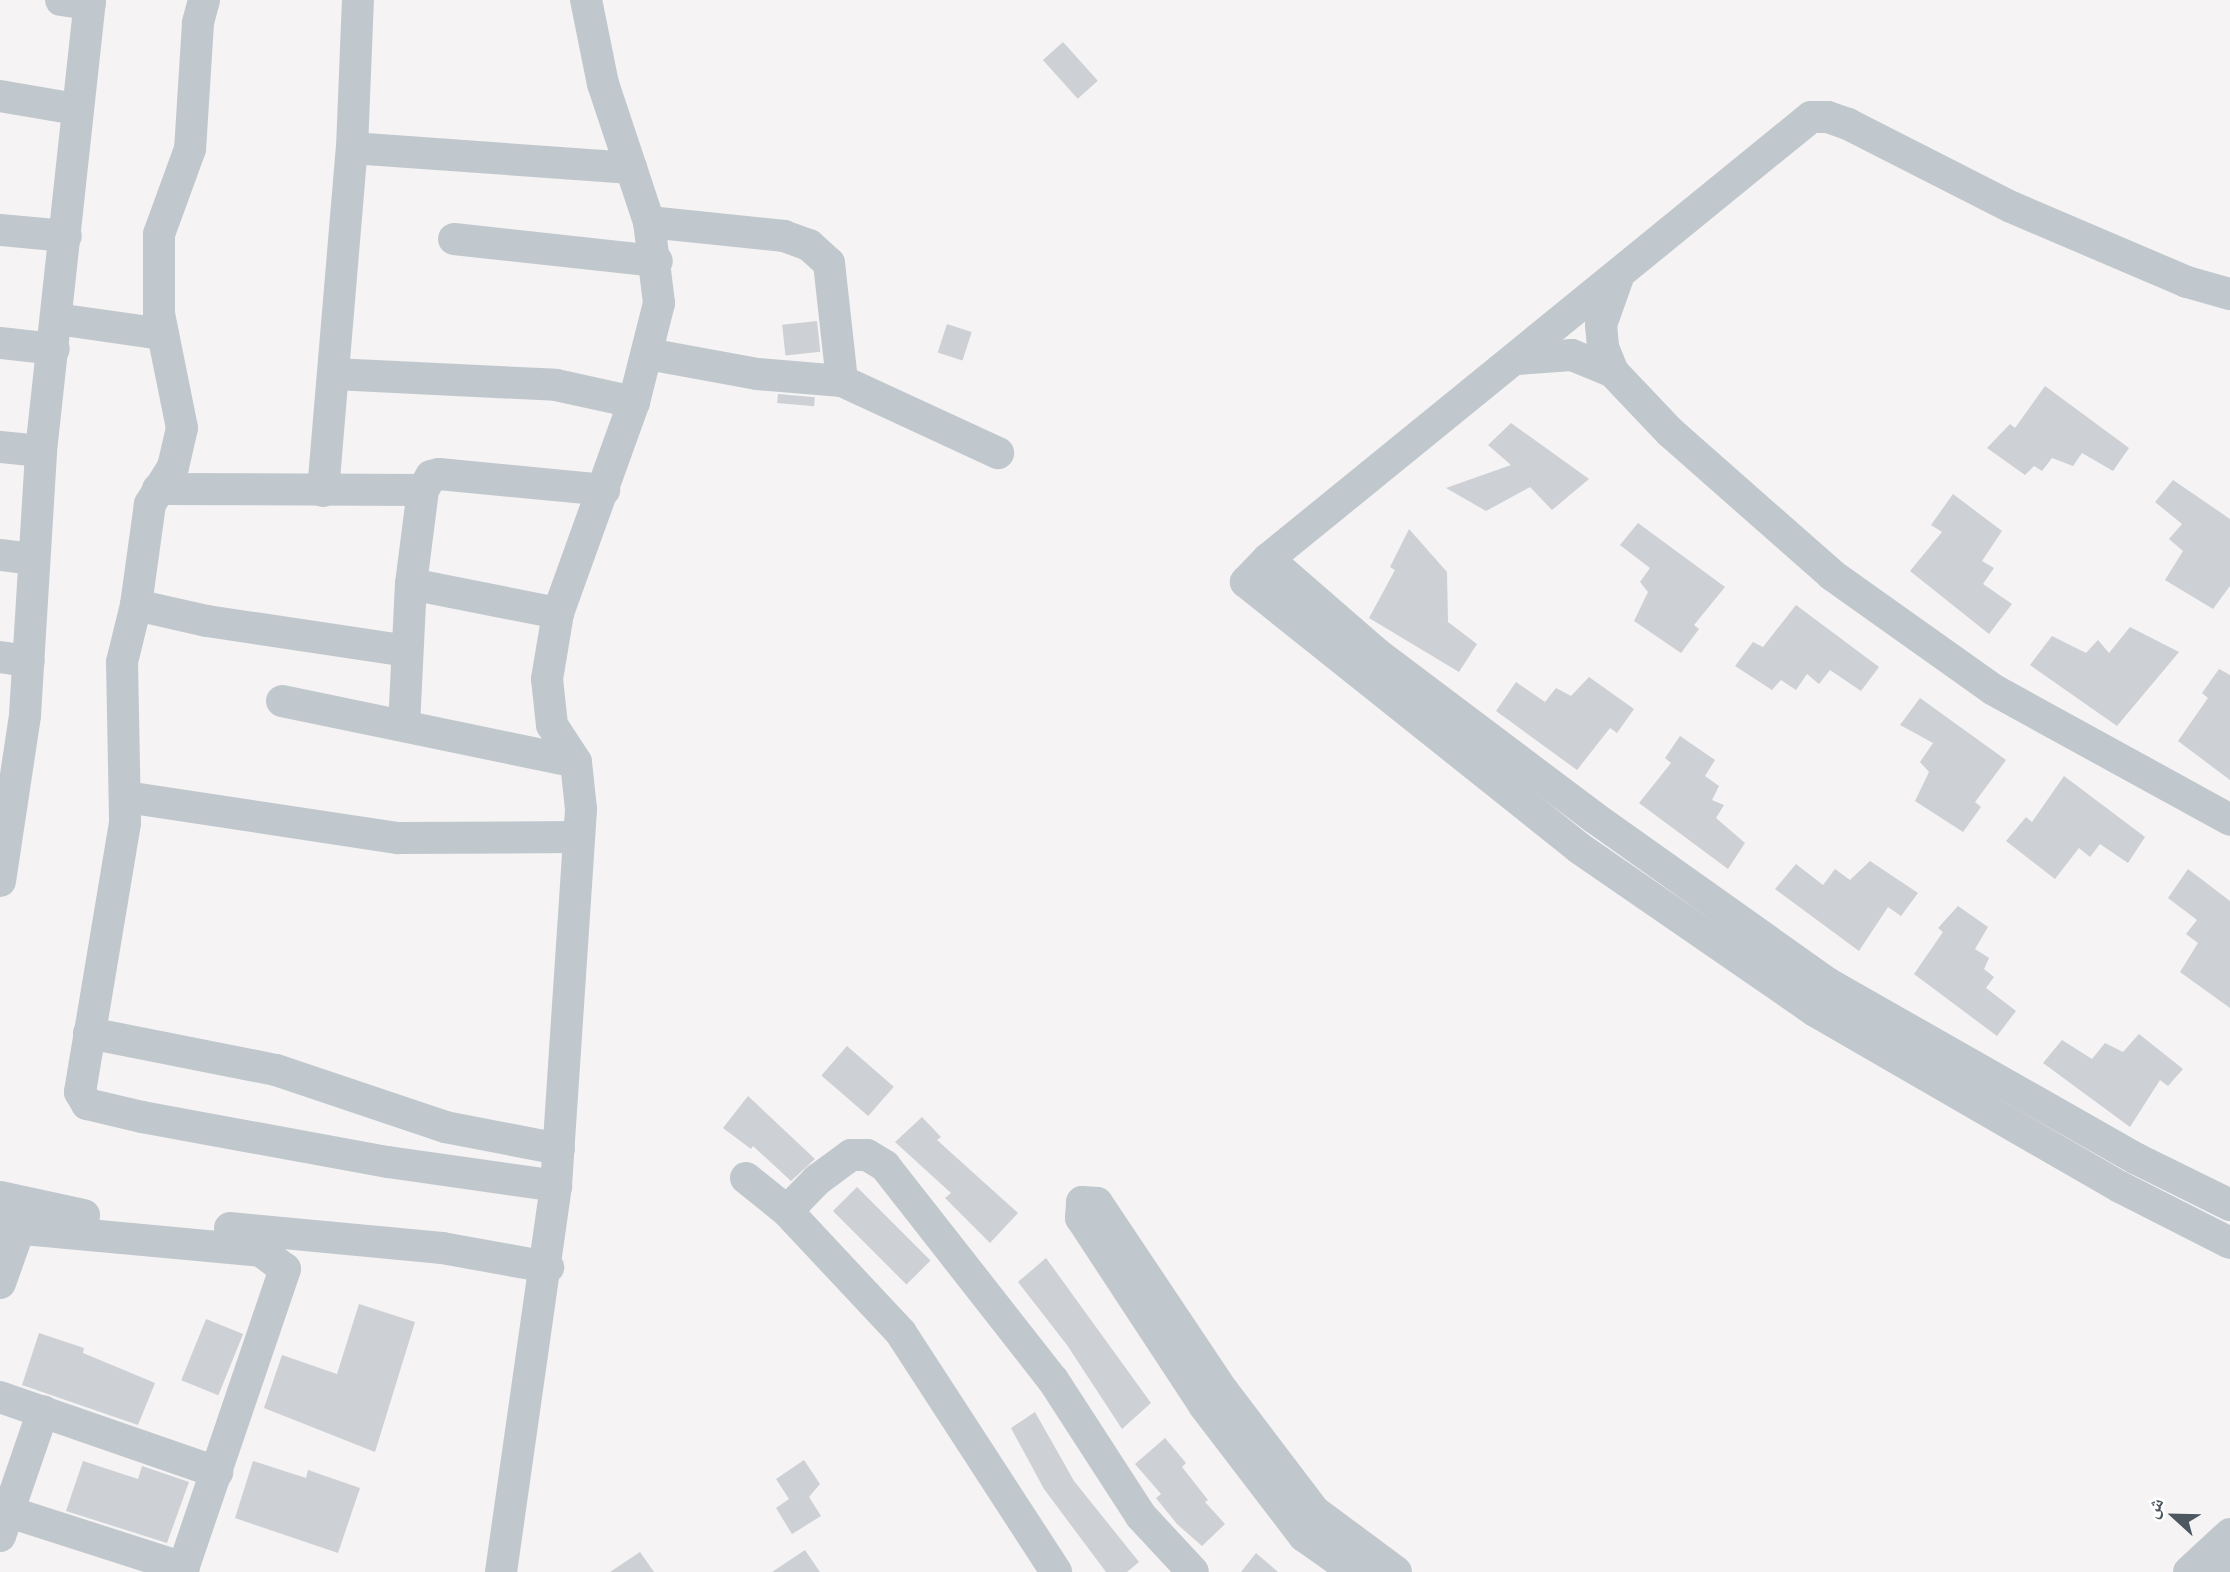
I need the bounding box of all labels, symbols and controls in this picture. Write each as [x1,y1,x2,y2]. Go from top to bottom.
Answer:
north arrow [2139,1481,2209,1551]
text: ش [2140,1494,2169,1522]

